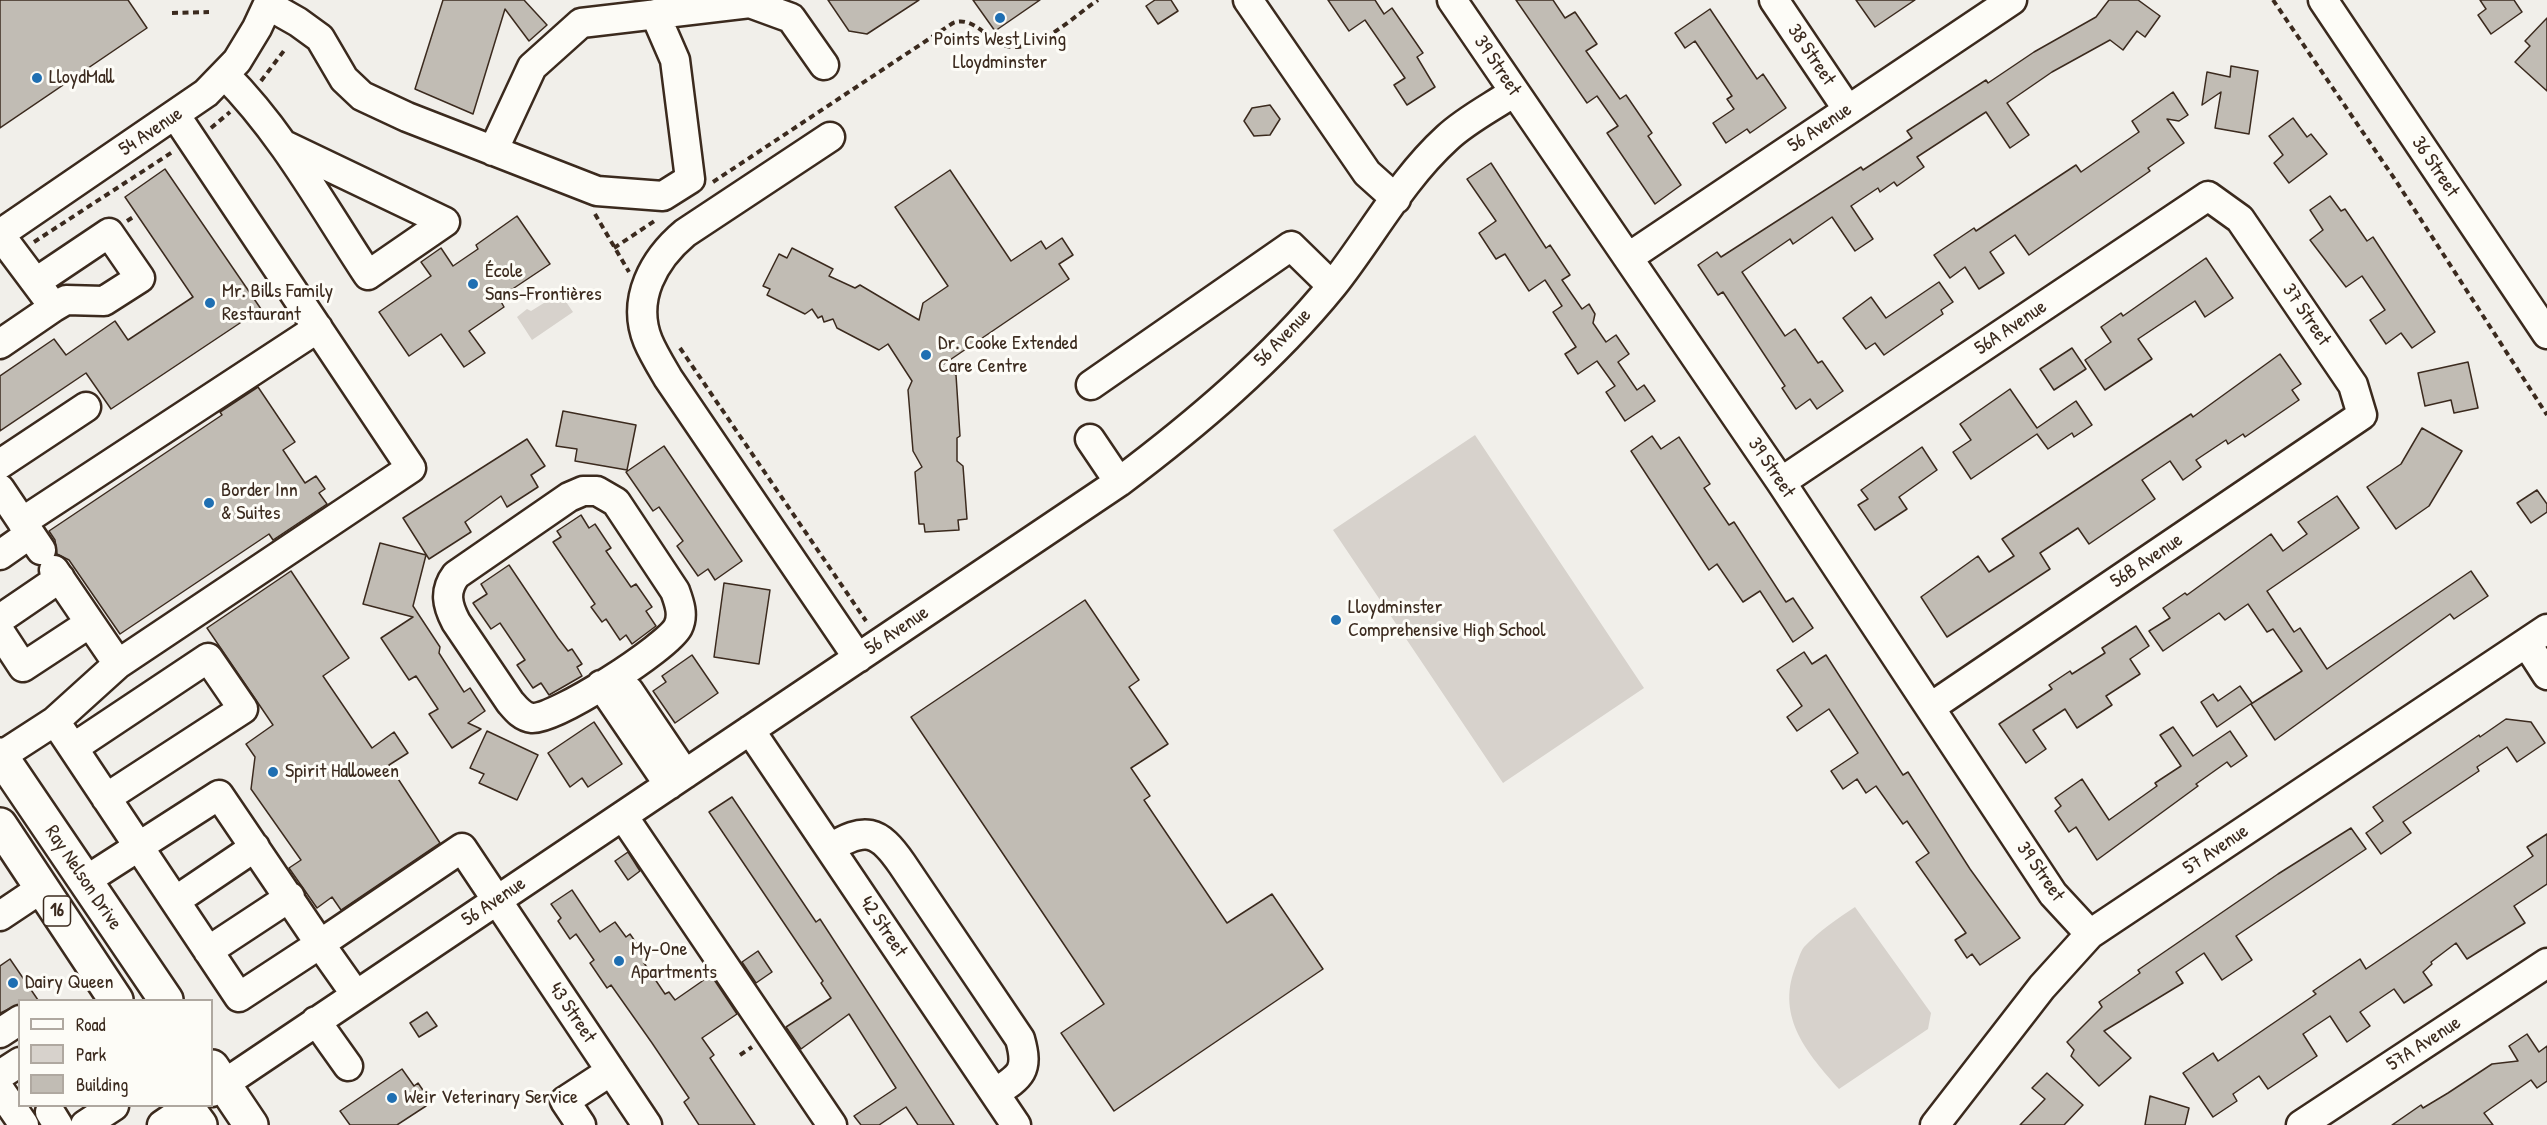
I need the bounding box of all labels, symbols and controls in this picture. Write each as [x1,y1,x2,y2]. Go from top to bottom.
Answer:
marker: Points West Living Lloydminster [993,11,1007,25]
street label: 38 Street [1782,20,1840,90]
place label: Points West Living Lloydminster [934,28,1066,75]
street label: 39 Street [1468,31,1526,101]
place label: LloydMall [49,66,114,90]
marker: LloydMall [30,71,44,85]
street label: 56 Avenue [1784,98,1856,158]
street label: 54 Avenue [115,102,187,162]
street label: 36 Street [2406,132,2464,202]
place label: École Sans-Frontières [485,260,602,307]
marker: École Sans-Frontières [466,277,480,291]
street label: 37 Street [2276,279,2336,351]
place label: Mr. Bills Family Restaurant [222,280,333,327]
street label: 56A Avenue [1970,295,2052,361]
marker: Mr. Bills Family Restaurant [203,296,217,310]
street label: 56 Avenue [1249,304,1317,372]
place label: Dr. Cooke Extended Care Centre [938,332,1077,379]
marker: Dr. Cooke Extended Care Centre [919,348,933,362]
street label: 39 Street [1742,433,1800,503]
place label: Border Inn & Suites [221,479,298,526]
marker: Border Inn & Suites [202,496,216,510]
street label: 56B Avenue [2106,528,2188,594]
place label: Lloydminster Comprehensive High School [1348,596,1545,643]
street label: 56 Avenue [861,601,933,661]
marker: Lloydminster Comprehensive High School [1329,613,1343,627]
place label: Spirit Halloween [285,760,399,784]
marker: Spirit Halloween [266,765,280,779]
street label: 57 Avenue [2179,819,2253,881]
street label: Ray Nelson Drive [39,821,127,935]
street label: 39 Street [2011,837,2069,907]
street label: 56 Avenue [458,872,530,932]
street label: 42 Street [854,892,912,962]
road number: 16 [44,896,70,926]
place label: My-One Apartments [631,938,717,985]
marker: My-One Apartments [612,954,626,968]
place label: Dairy Queen [25,971,114,995]
marker: Dairy Queen [6,976,20,990]
street label: 43 Street [543,978,601,1048]
legend [18,999,213,1107]
street label: 57A Avenue [2382,1011,2466,1077]
text: Road [76,1012,106,1037]
text: Park [76,1042,106,1067]
text: Building [76,1072,128,1097]
place label: Weir Veterinary Service [404,1086,578,1110]
marker: Weir Veterinary Service [385,1091,399,1105]

